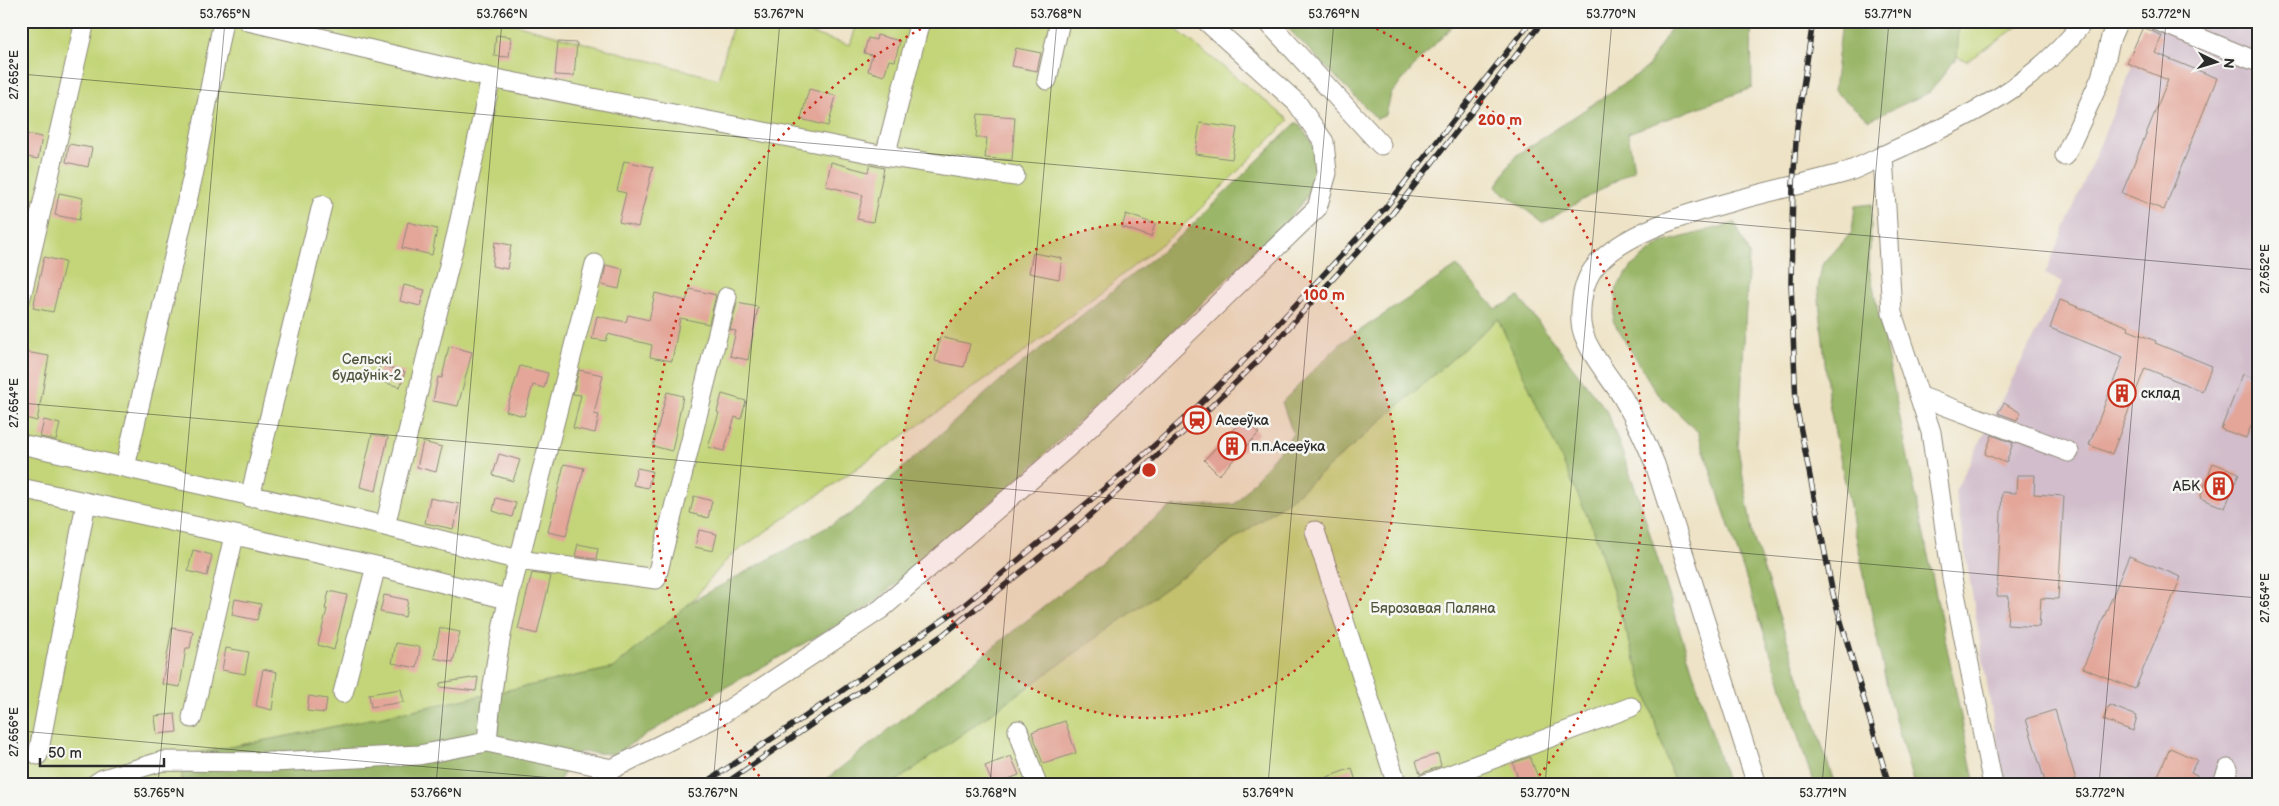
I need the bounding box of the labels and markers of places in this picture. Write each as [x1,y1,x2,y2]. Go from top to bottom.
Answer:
building icon: склад [2107,378,2137,408]
place label: склад [2141,385,2181,402]
station icon: Асееўка [1182,405,1212,435]
place label: Асееўка [1215,412,1270,429]
building icon: п.п.Асееўка [1217,431,1247,461]
place label: п.п.Асееўка [1251,438,1326,455]
centre of rings [1140,461,1158,479]
building icon: АБК [2204,471,2234,501]
place label: АБК [2172,478,2201,495]

